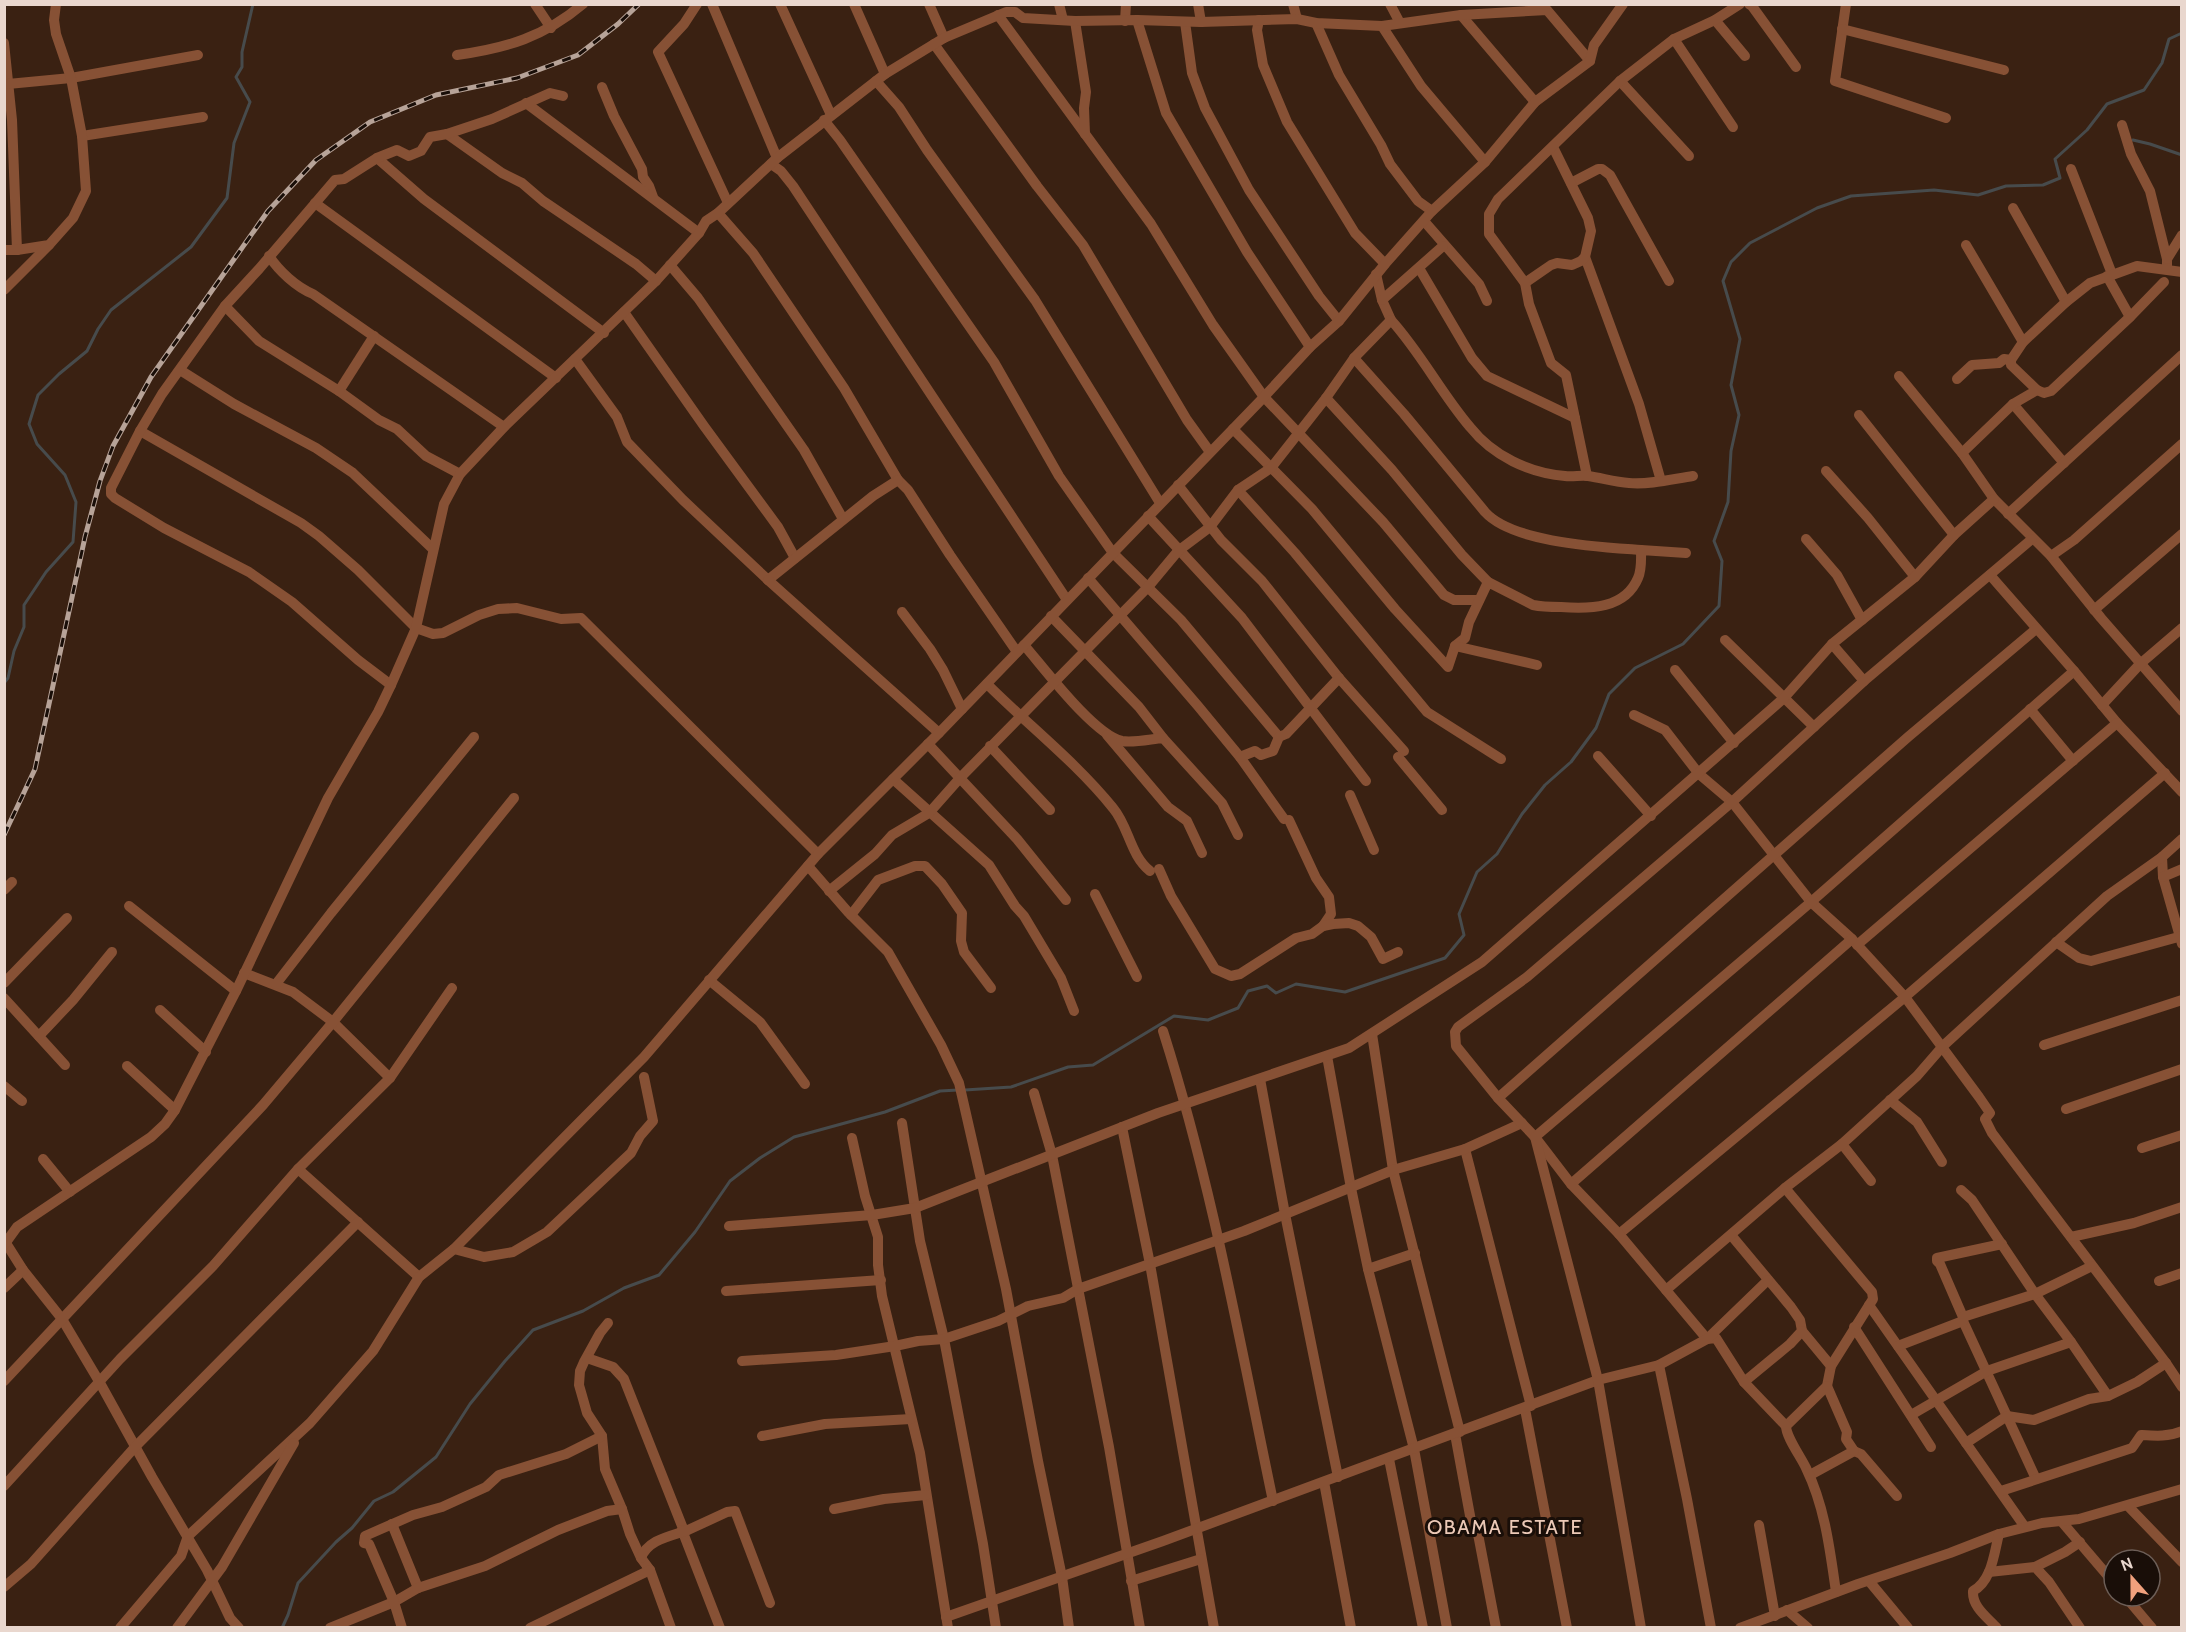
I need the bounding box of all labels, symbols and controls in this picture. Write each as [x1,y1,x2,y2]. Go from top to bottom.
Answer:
district label: OBAMA ESTATE [1427,1515,1583,1539]
north arrow [2102,1548,2162,1608]
text: N [2118,1554,2135,1575]

